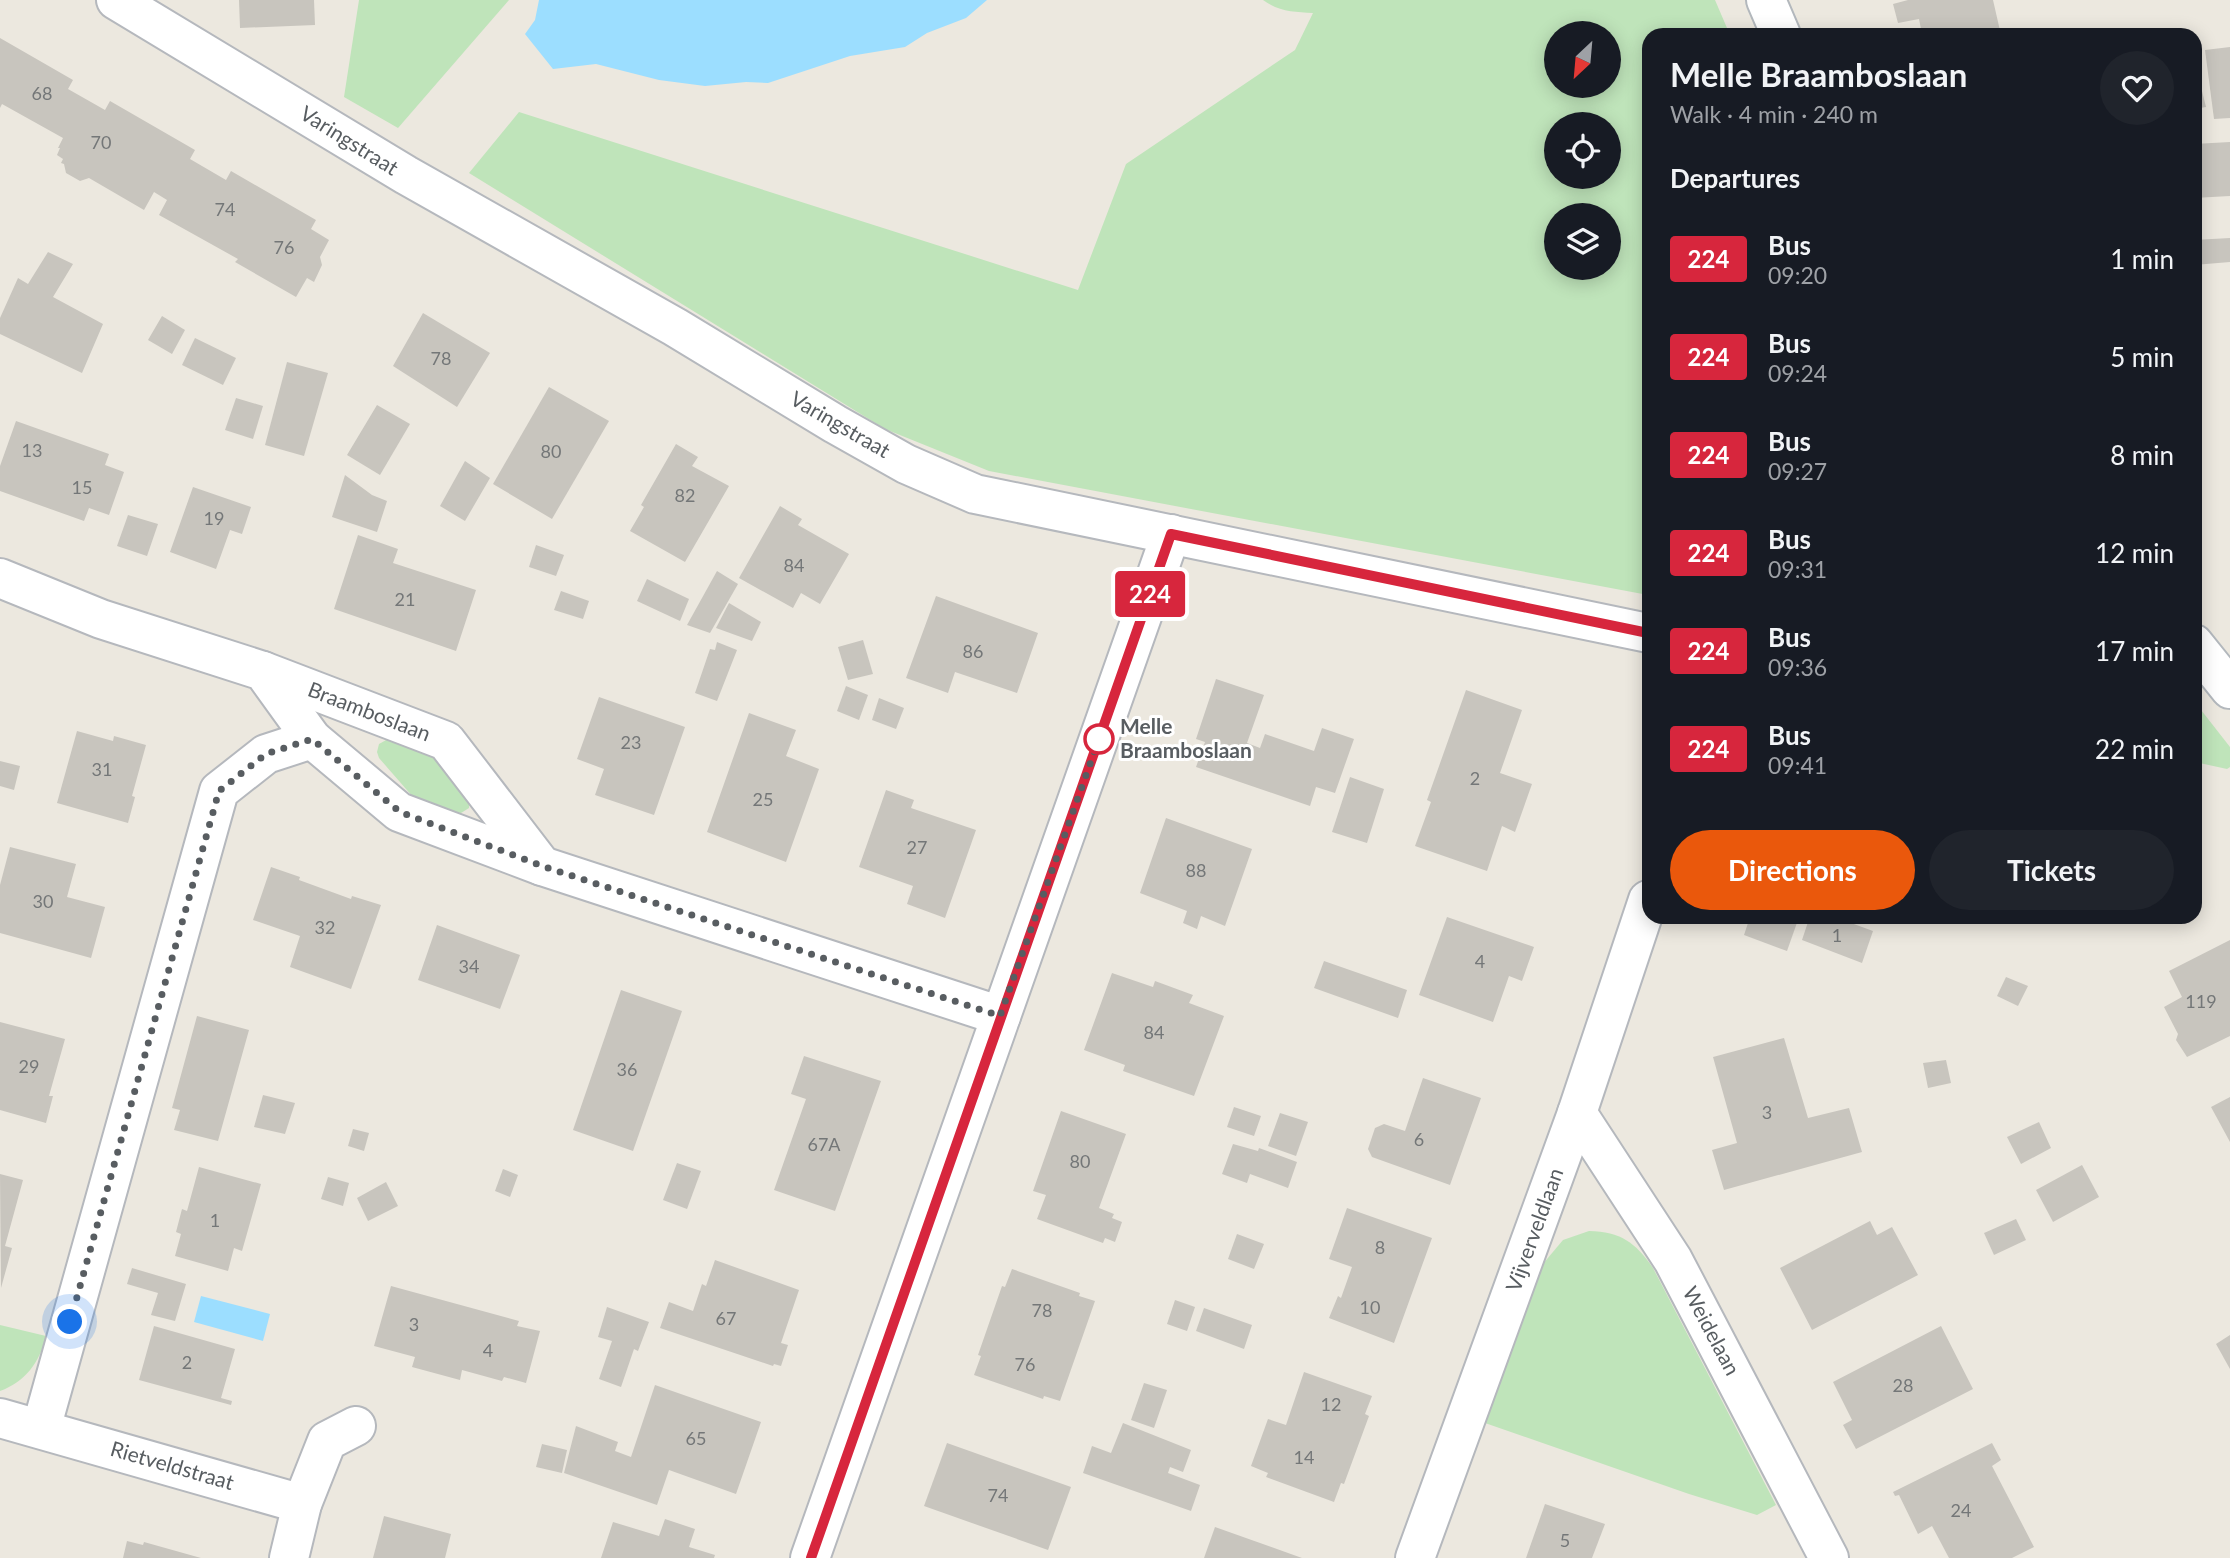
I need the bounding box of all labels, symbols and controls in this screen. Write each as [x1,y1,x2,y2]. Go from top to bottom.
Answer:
north arrow [1544,21,1620,98]
map controls [1544,21,1621,280]
button: heart [2100,51,2174,125]
text: Melle Braamboslaan [1670,54,1967,94]
house number: 68 [32,82,52,104]
street label: Varingstraat [296,100,404,180]
text: Walk · 4 min · 240 m [1670,100,1878,128]
button: locate [1544,112,1621,189]
house number: 70 [91,131,111,153]
text: Departures [1670,162,1800,194]
house number: 74 [215,198,235,220]
button: layers [1544,203,1621,280]
text: Bus [1768,229,1811,261]
house number: 76 [274,236,294,258]
text: 1 min [2110,243,2174,275]
text: 224 [1688,244,1729,273]
text: 09:20 [1768,261,1827,289]
text: Bus [1768,327,1811,359]
text: 5 min [2110,341,2174,373]
text: 224 [1688,342,1729,371]
house number: 78 [431,347,451,369]
text: 09:24 [1768,359,1827,387]
street label: Varingstraat [787,385,895,462]
text: Bus [1768,425,1811,457]
house number: 13 [22,439,42,461]
text: 8 min [2110,439,2174,471]
house number: 80 [541,440,561,462]
text: 224 [1688,440,1729,469]
text: 09:27 [1768,457,1827,485]
house number: 15 [72,476,92,498]
house number: 82 [675,484,695,506]
house number: 19 [204,507,224,529]
text: Bus [1768,523,1811,555]
text: 12 min [2095,537,2174,569]
text: 224 [1688,538,1729,567]
house number: 84 [784,554,804,576]
text: 09:31 [1768,555,1827,583]
line badge: 224 [1110,571,1190,617]
text: 224 [1129,579,1171,608]
house number: 21 [395,588,415,610]
text: Bus [1768,621,1811,653]
text: 17 min [2095,635,2174,667]
text: 224 [1688,636,1729,665]
house number: 86 [963,640,983,662]
text: 09:36 [1768,653,1827,681]
street label: Braamboslaan [305,676,434,745]
place label: Melle Braamboslaan [1120,713,1252,762]
text: Bus [1768,719,1811,751]
marker: Melle Braamboslaan [1084,724,1114,754]
house number: 23 [621,731,641,753]
text: 22 min [2095,733,2174,765]
text: 224 [1688,734,1729,763]
text: 09:41 [1768,751,1827,779]
house number: 31 [92,758,112,780]
house number: 2 [1470,767,1480,789]
house number: 25 [753,788,773,810]
button: Directions [1670,830,1915,910]
button: Tickets [1929,830,2174,910]
house number: 27 [907,836,927,858]
house number: 88 [1186,859,1206,881]
house number: 30 [33,890,53,912]
house number: 32 [315,916,335,938]
house number: 1 [1832,924,1842,946]
house number: 4 [1475,950,1485,972]
house number: 34 [459,955,479,977]
house number: 119 [2185,990,2217,1012]
house number: 84 [1144,1021,1164,1043]
house number: 29 [19,1055,39,1077]
house number: 36 [617,1058,637,1080]
house number: 3 [1762,1101,1772,1123]
house number: 6 [1414,1128,1424,1150]
house number: 67A [807,1133,841,1155]
house number: 80 [1070,1150,1090,1172]
street label: Vijverveldlaan [1500,1164,1567,1295]
house number: 1 [210,1209,220,1231]
house number: 8 [1375,1236,1385,1258]
street label: Weidelaan [1678,1282,1746,1379]
house number: 10 [1360,1296,1380,1318]
house number: 78 [1032,1299,1052,1321]
your location [52,1304,87,1339]
house number: 67 [716,1307,736,1329]
house number: 3 [409,1313,419,1335]
house number: 4 [483,1339,493,1361]
house number: 2 [182,1351,192,1373]
house number: 76 [1015,1353,1035,1375]
house number: 28 [1893,1374,1913,1396]
house number: 12 [1321,1393,1341,1415]
house number: 65 [686,1427,706,1449]
street label: Rietveldstraat [108,1435,237,1494]
house number: 14 [1294,1446,1314,1468]
house number: 74 [988,1484,1008,1506]
house number: 24 [1951,1499,1971,1521]
house number: 5 [1560,1529,1570,1551]

